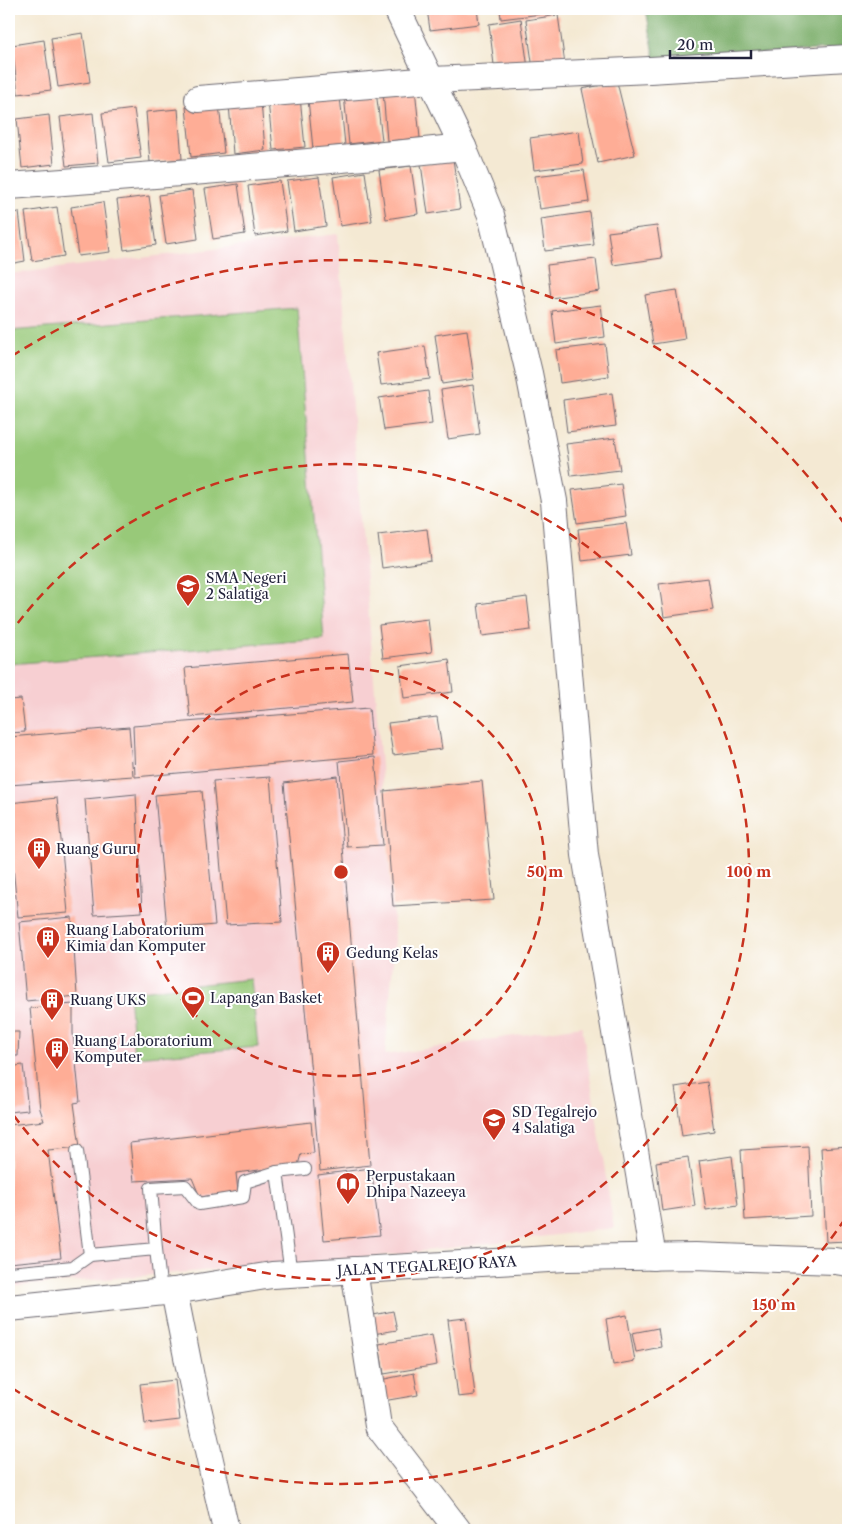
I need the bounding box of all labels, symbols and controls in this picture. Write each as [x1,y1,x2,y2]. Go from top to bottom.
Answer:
scale bar [670,28,751,60]
text: 20 m [677,35,713,54]
place label: SMA Negeri 2 Salatiga [206,569,286,603]
school or university icon: SMA Negeri 2 Salatiga [175,573,201,607]
building icon: Ruang Guru [26,836,52,870]
place label: Ruang Guru [56,840,137,858]
text: 50 m [527,862,563,881]
text: 100 m [727,862,771,881]
centre of rings [332,863,350,881]
place label: Ruang Laboratorium Kimia dan Komputer [66,921,206,955]
building icon: Ruang Laboratorium Kimia dan Komputer [35,925,61,959]
building icon: Gedung Kelas [315,940,341,974]
place label: Gedung Kelas [346,944,438,962]
sports icon: Lapangan Basket [180,985,206,1019]
building icon: Ruang UKS [39,987,65,1021]
place label: Lapangan Basket [210,989,322,1007]
place label: Ruang UKS [70,991,146,1009]
place label: Ruang Laboratorium Komputer [74,1032,212,1066]
building icon: Ruang Laboratorium Komputer [44,1036,70,1070]
place label: SD Tegalrejo 4 Salatiga [512,1103,597,1137]
school or university icon: SD Tegalrejo 4 Salatiga [481,1107,507,1141]
place label: Perpustakaan Dhipa Nazeeya [366,1167,466,1201]
library icon: Perpustakaan Dhipa Nazeeya [335,1171,361,1205]
street label: JALAN TEGALREJO RAYA [335,1252,518,1280]
text: 150 m [752,1295,796,1314]

